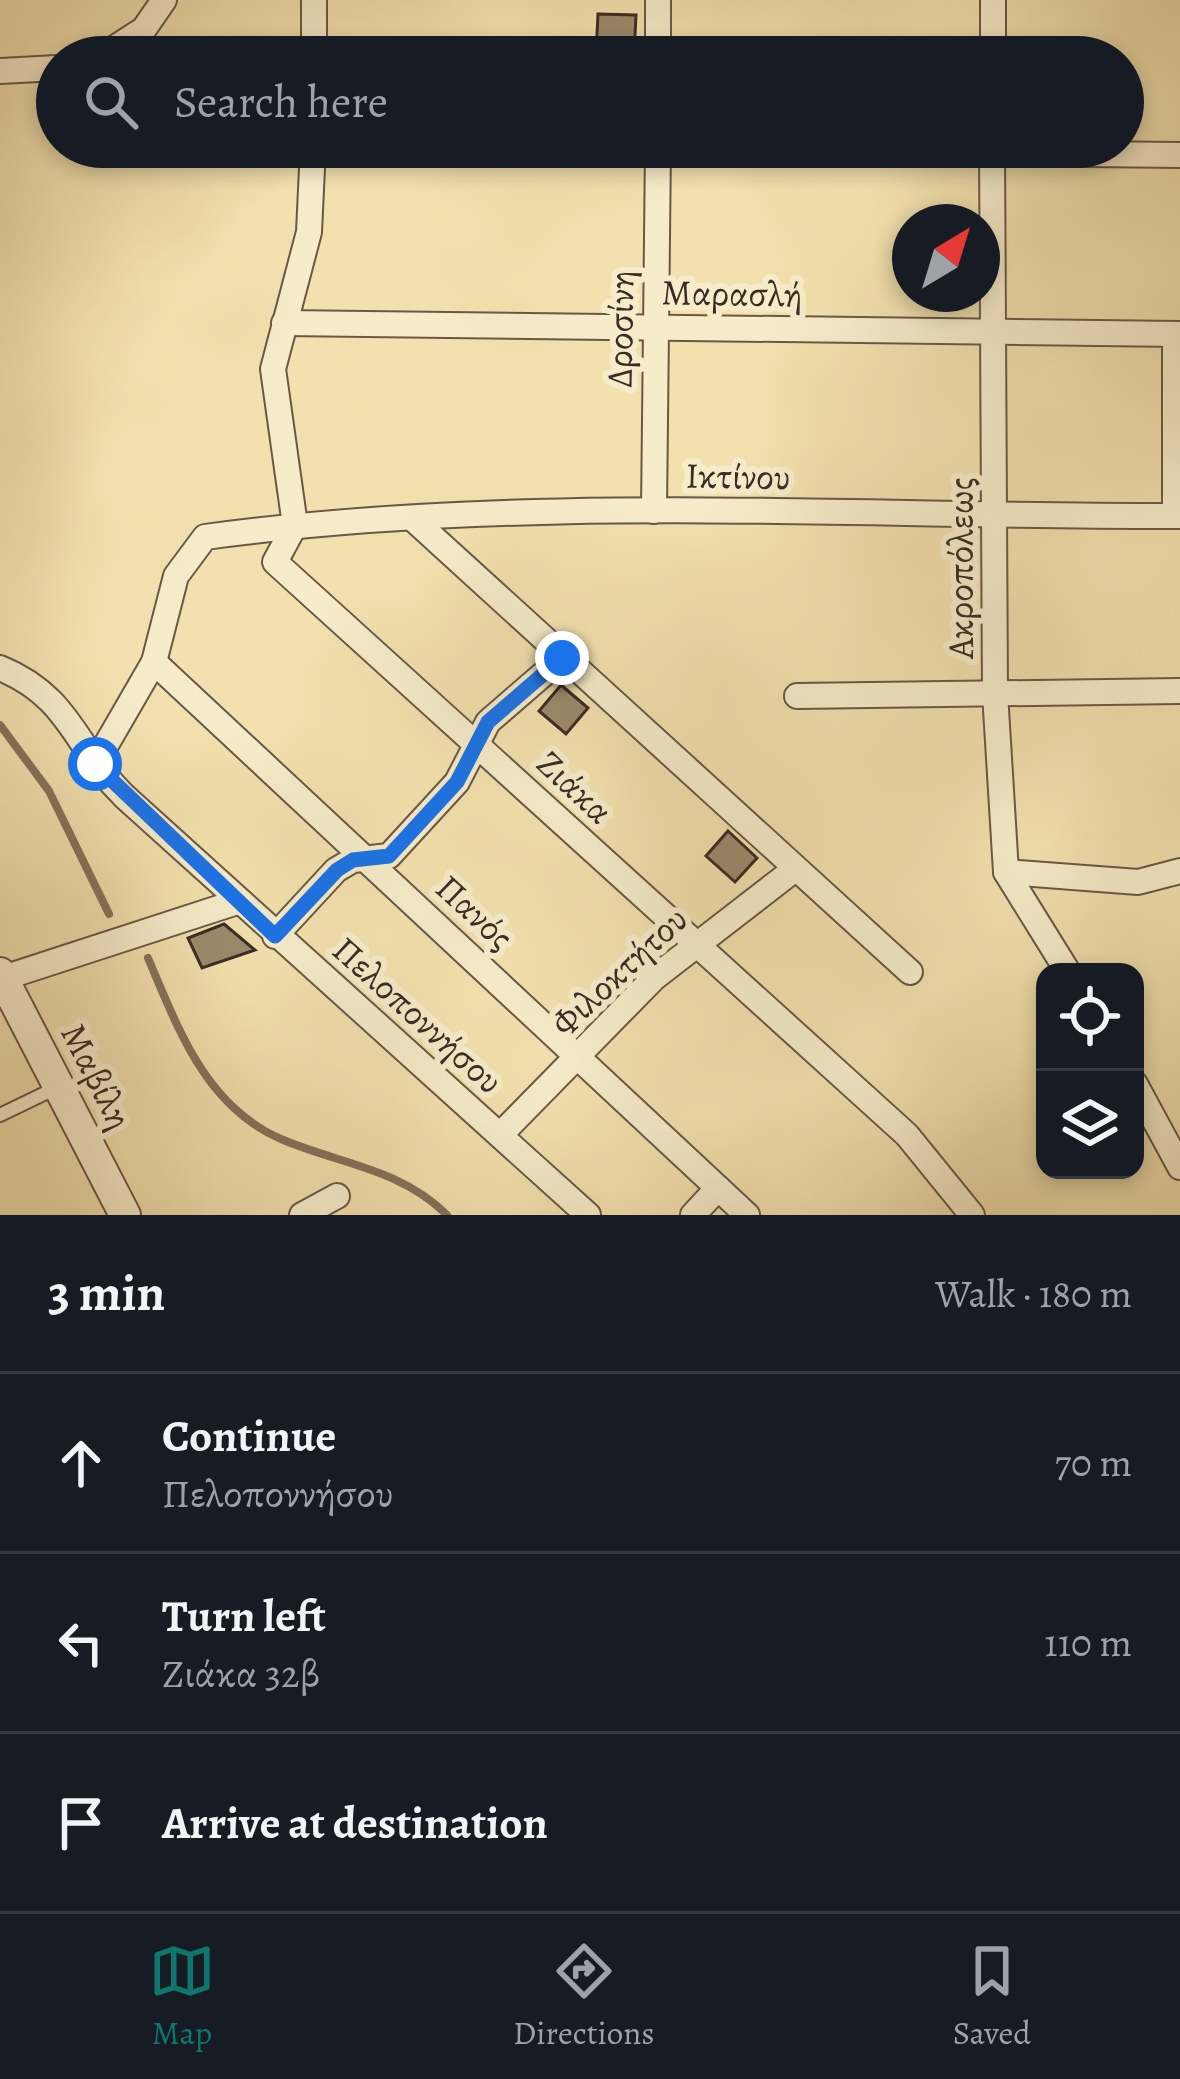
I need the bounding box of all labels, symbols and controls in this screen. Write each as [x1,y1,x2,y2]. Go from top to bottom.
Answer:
search box [36,36,1144,168]
icon: search [78,69,144,135]
text: Search here [174,71,388,133]
north arrow [892,204,1000,312]
street label: Μαρασλή [661,267,803,319]
street label: Δροσίνη [594,270,646,388]
street label: Ικτίνου [685,451,791,501]
street label: Ακροπόλεως [936,477,985,660]
route end [535,631,589,685]
route start [68,737,122,791]
street label: Ζιάκα [526,739,624,835]
street label: Πανός [425,863,525,961]
street label: Φιλοκτήτου [540,895,698,1047]
street label: Πελοποννήσου [322,925,514,1105]
map controls [1036,963,1144,1179]
button: locate [1036,963,1144,1071]
street label: Μαβίλη [50,1015,144,1137]
button: layers [1036,1071,1144,1179]
text: 3 min [48,1258,165,1328]
text: Walk · 180 m [935,1267,1132,1320]
text: Continue [162,1405,336,1467]
icon: ahead [48,1430,114,1496]
text: 70 m [1055,1436,1132,1489]
text: Πελοποννήσου [162,1467,394,1520]
text: Turn left [162,1585,326,1647]
icon: left [48,1610,114,1676]
text: 110 m [1044,1616,1132,1669]
text: Ζιάκα 32β [162,1647,320,1700]
icon: arrive [48,1790,114,1856]
text: Arrive at destination [162,1792,548,1854]
tab: Map [149,1938,215,2055]
tab: Directions [513,1938,655,2055]
tab: Saved [953,1938,1031,2055]

